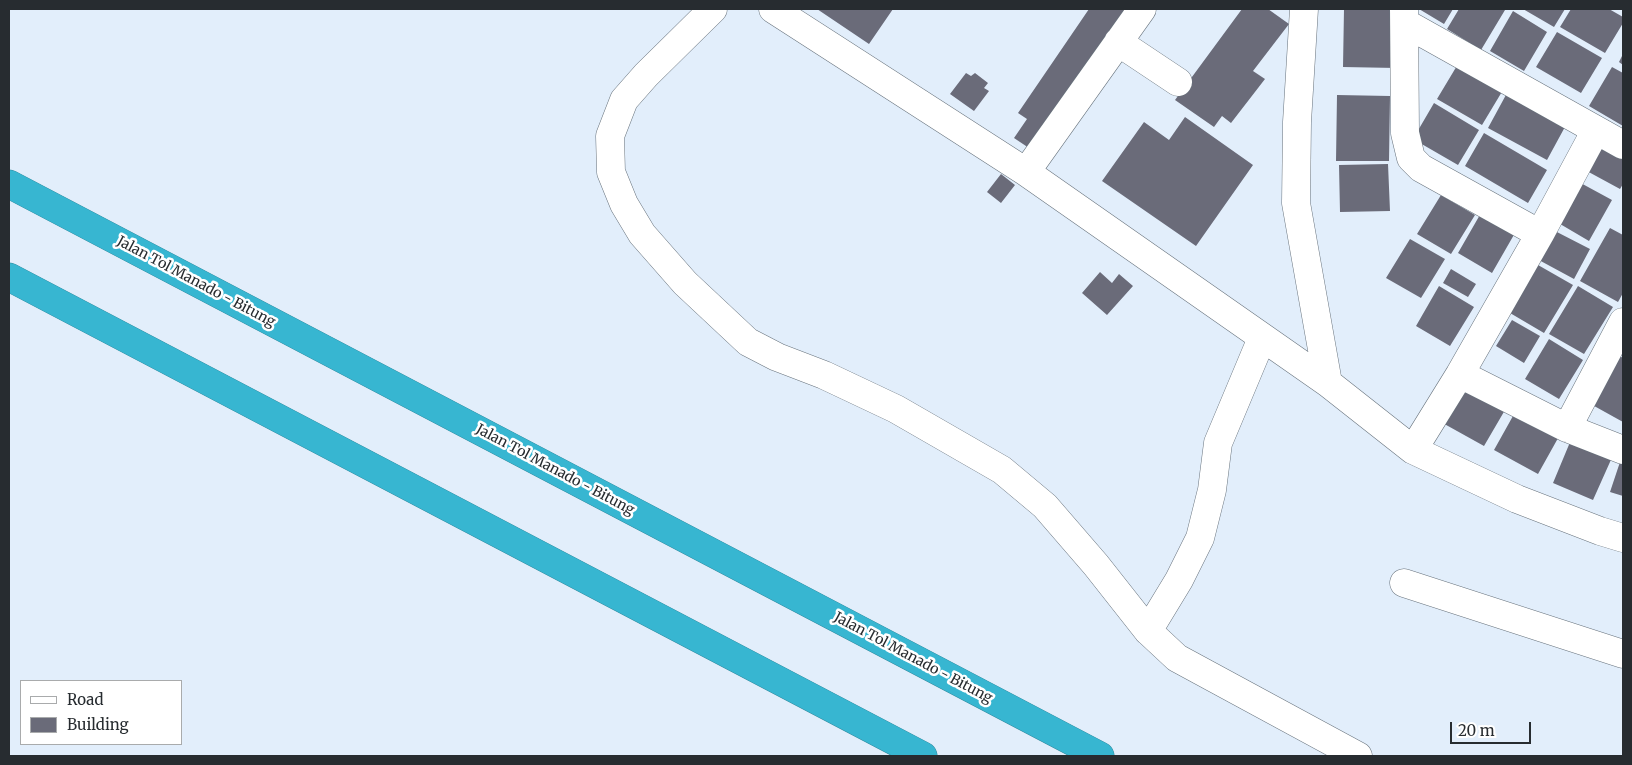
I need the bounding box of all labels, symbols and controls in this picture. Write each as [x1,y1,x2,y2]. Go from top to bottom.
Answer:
street label: Jalan Tol Manado - Bitung [114,233,278,331]
street label: Jalan Tol Manado - Bitung [473,421,637,519]
street label: Jalan Tol Manado - Bitung [831,609,995,707]
legend [20,680,182,745]
text: Road [67,690,103,709]
scale bar [1452,712,1533,744]
text: Building [67,715,129,734]
text: 20 m [1458,721,1495,740]

